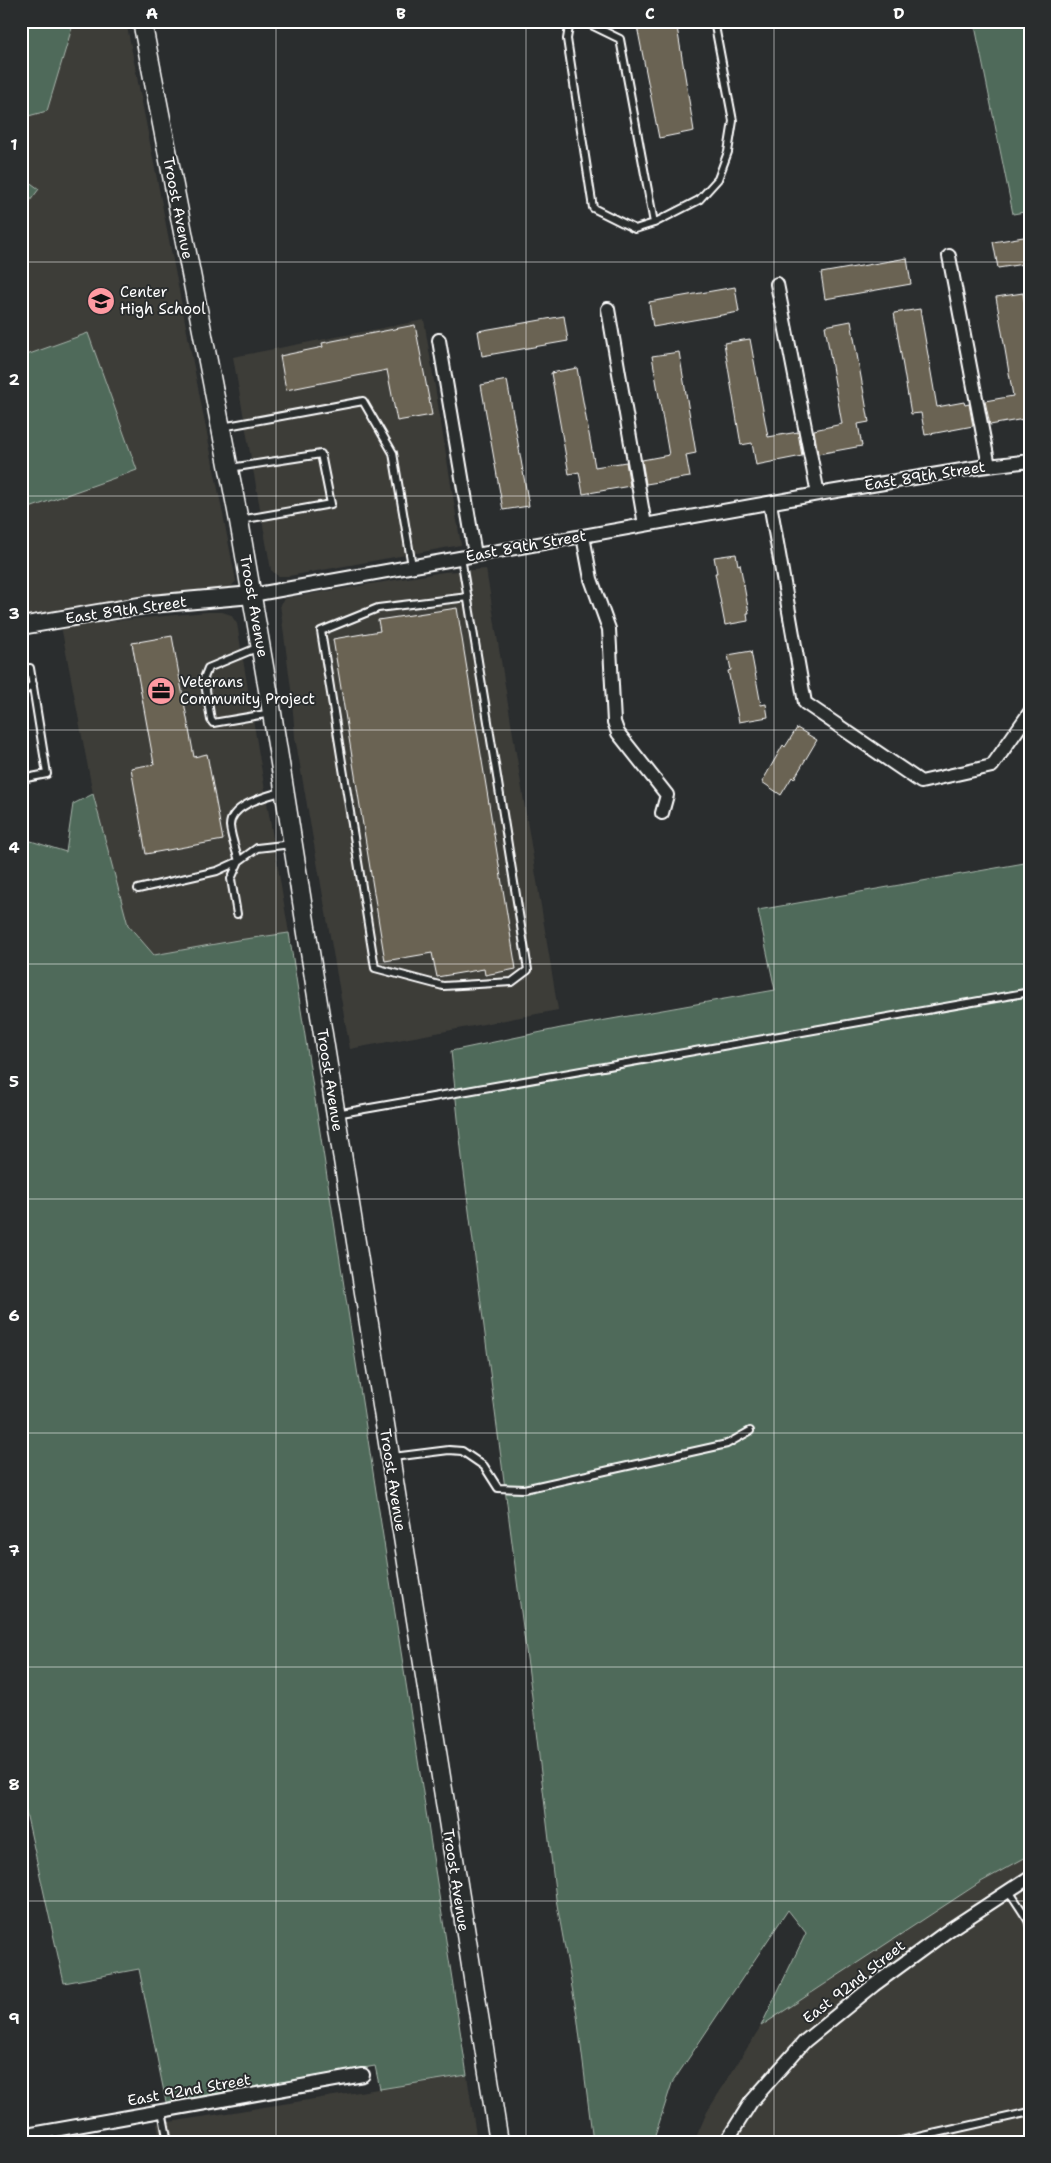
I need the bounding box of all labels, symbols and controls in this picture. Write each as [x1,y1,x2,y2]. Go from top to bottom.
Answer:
text: A [146,3,158,24]
text: B [396,3,406,24]
text: C [645,3,655,24]
text: D [893,3,905,24]
text: 1 [10,134,18,155]
street label: Troost Avenue [158,155,198,261]
place label: Center High School [120,282,206,319]
school or university icon: Center High School [86,286,116,316]
text: 2 [8,369,20,390]
street label: East 89th Street [863,457,987,495]
street label: East 89th Street [464,526,588,566]
street label: Troost Avenue [235,553,273,659]
street label: East 89th Street [64,592,188,628]
text: 3 [8,603,20,624]
place label: Veterans Community Project [180,672,315,709]
office icon: Veterans Community Project [146,676,176,706]
text: 4 [8,837,20,858]
street label: Troost Avenue [312,1027,348,1133]
text: 5 [9,1071,19,1092]
text: 6 [8,1305,20,1326]
street label: Troost Avenue [375,1427,411,1533]
text: 7 [8,1540,20,1561]
text: 8 [8,1774,20,1795]
street label: Troost Avenue [438,1827,474,1933]
street label: East 92nd Street [799,1936,909,2028]
text: 9 [8,2008,20,2029]
street label: East 92nd Street [126,2069,252,2111]

